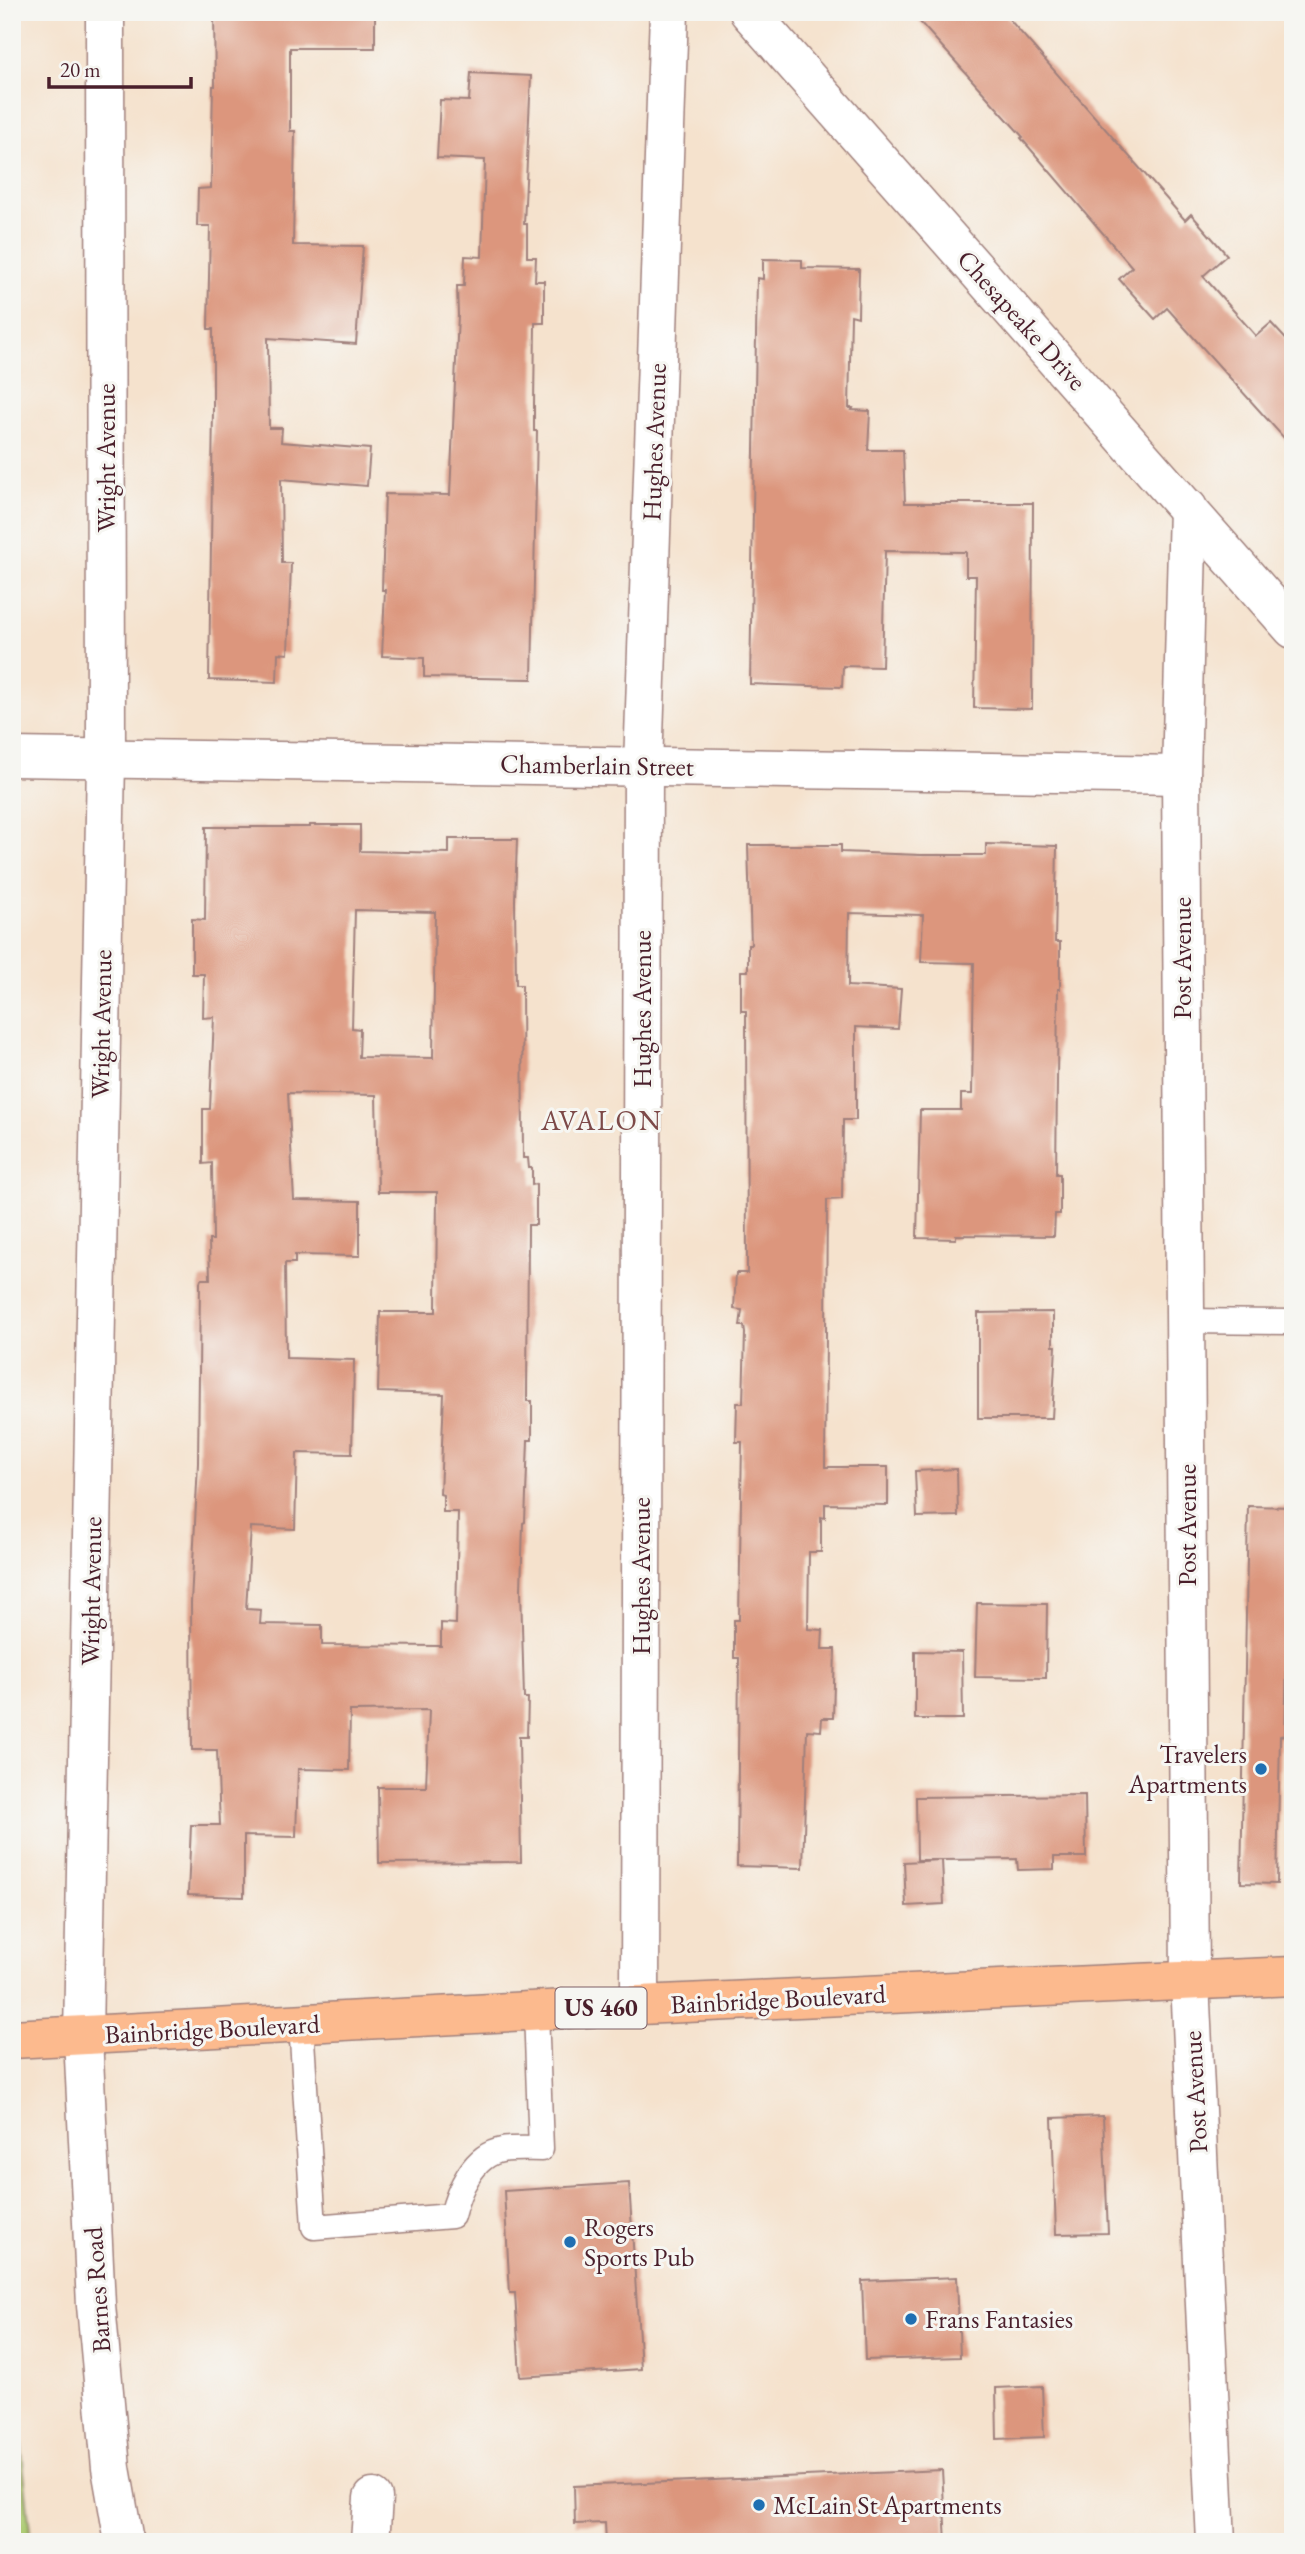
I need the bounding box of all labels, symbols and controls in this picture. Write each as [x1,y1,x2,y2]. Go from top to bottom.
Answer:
scale bar [49,46,191,90]
text: 20 m [60,56,101,83]
street label: Chesapeake Drive [950,243,1094,397]
street label: Hughes Avenue [634,363,674,521]
street label: Wright Avenue [89,383,123,533]
street label: Chamberlain Street [500,746,694,784]
street label: Post Avenue [1165,897,1199,1019]
street label: Hughes Avenue [625,930,659,1088]
street label: Wright Avenue [83,949,119,1099]
district label: AVALON [540,1102,663,1138]
street label: Post Avenue [1170,1464,1204,1586]
street label: Hughes Avenue [624,1497,658,1655]
street label: Wright Avenue [73,1516,109,1666]
place label: Travelers Apartments [1127,1737,1247,1801]
marker: Travelers Apartments [1253,1761,1269,1777]
street label: Bainbridge Boulevard [670,1976,887,2022]
road number: US 460 [556,1987,646,2028]
street label: Bainbridge Boulevard [104,2006,321,2052]
street label: Post Avenue [1175,2030,1215,2154]
place label: Rogers Sports Pub [584,2210,694,2274]
street label: Barnes Road [76,2225,118,2354]
marker: Rogers Sports Pub [562,2234,578,2250]
place label: Frans Fantasies [925,2302,1073,2336]
marker: Frans Fantasies [903,2311,919,2327]
place label: McLain St Apartments [773,2488,1002,2522]
marker: McLain St Apartments [751,2497,767,2513]

